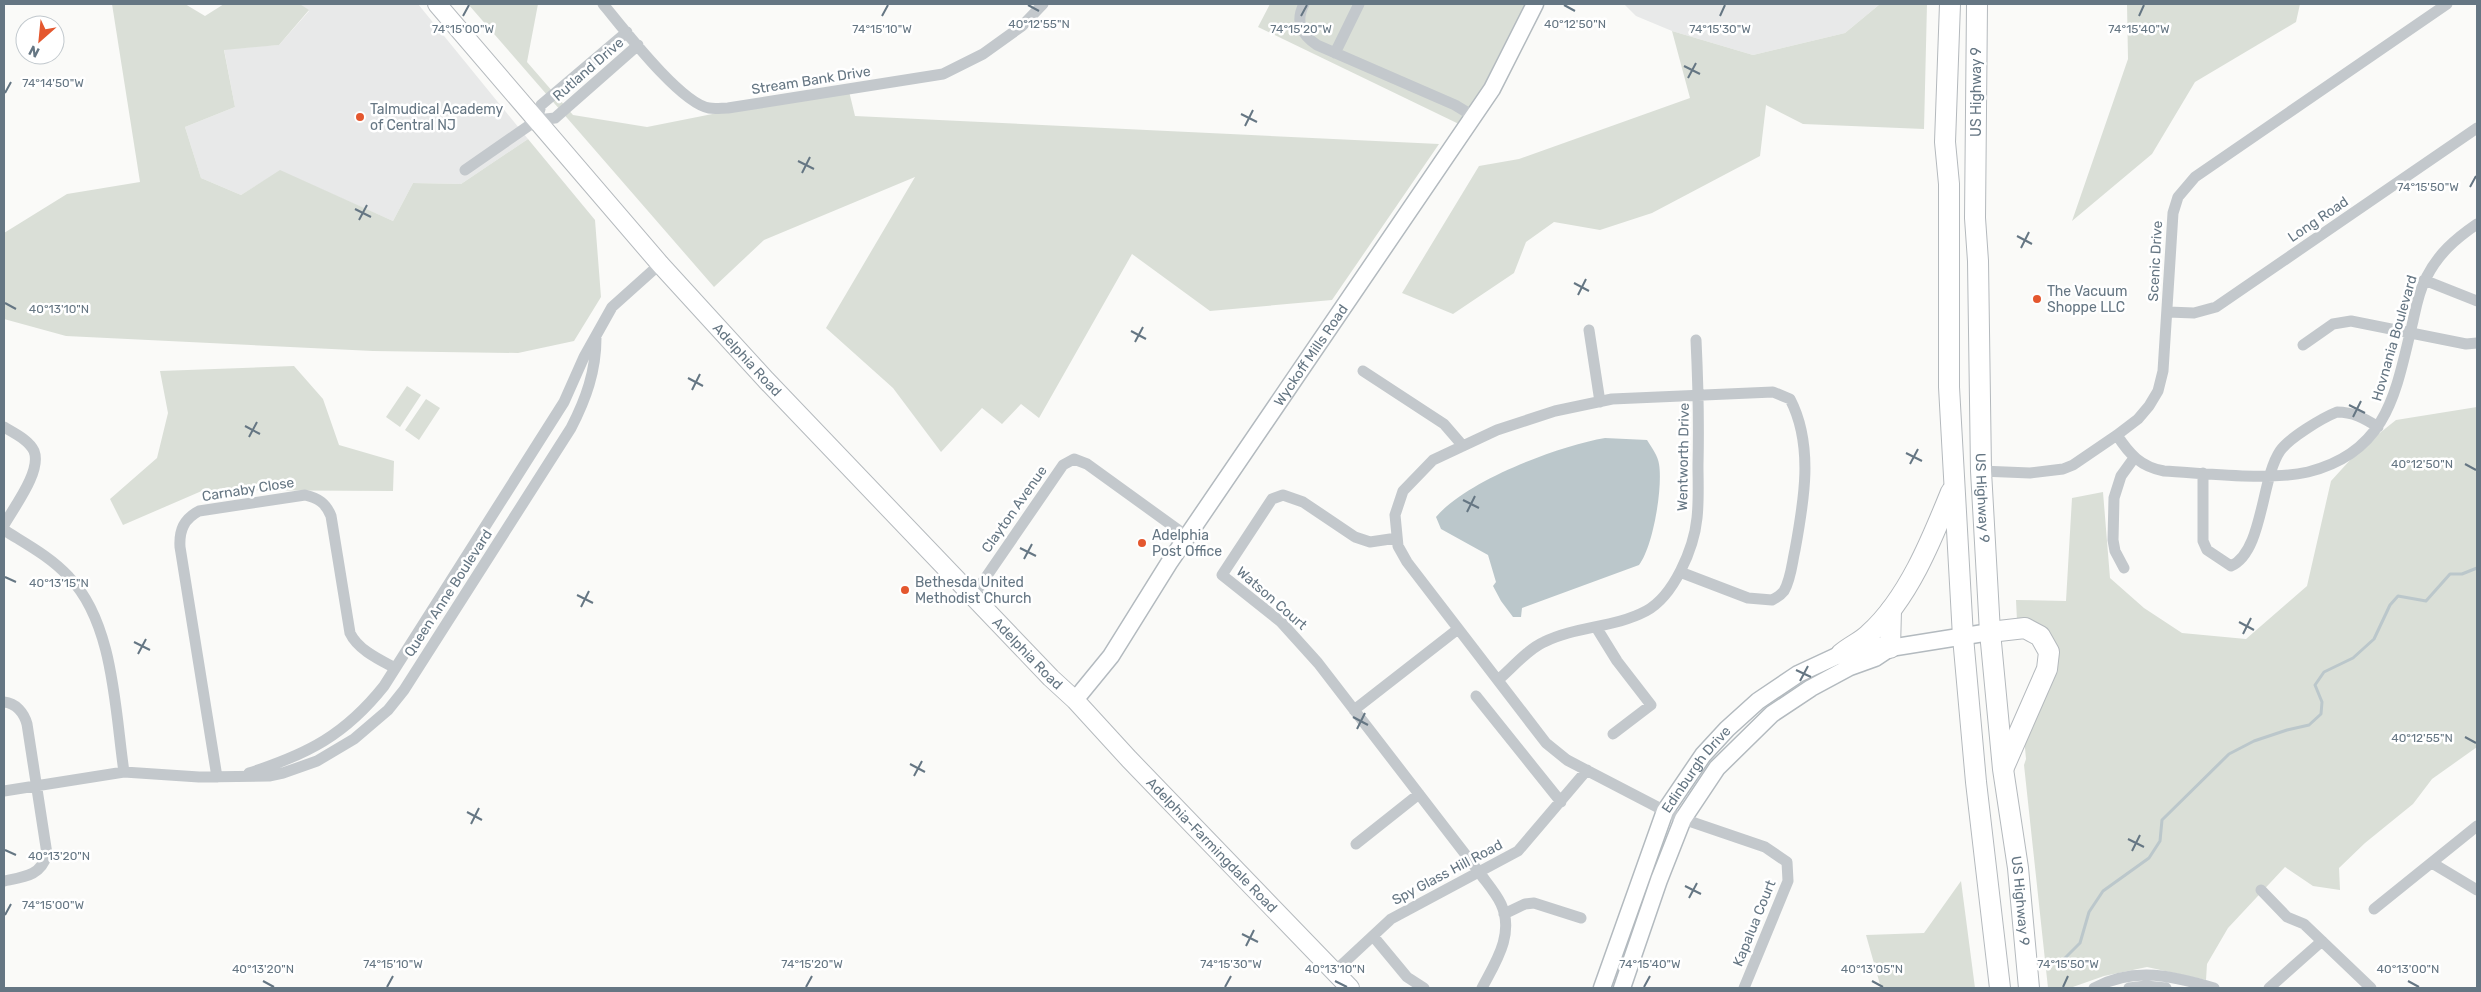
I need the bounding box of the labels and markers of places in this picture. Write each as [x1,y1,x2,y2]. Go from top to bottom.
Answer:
place label: Talmudical Academy of Central NJ [370,101,504,134]
marker: Talmudical Academy of Central NJ [354,111,366,123]
place label: The Vacuum Shoppe LLC [2047,283,2127,316]
marker: The Vacuum Shoppe LLC [2031,293,2043,305]
place label: Adelphia Post Office [1152,527,1222,560]
marker: Adelphia Post Office [1136,537,1148,549]
place label: Bethesda United Methodist Church [915,574,1031,607]
marker: Bethesda United Methodist Church [899,584,911,596]

